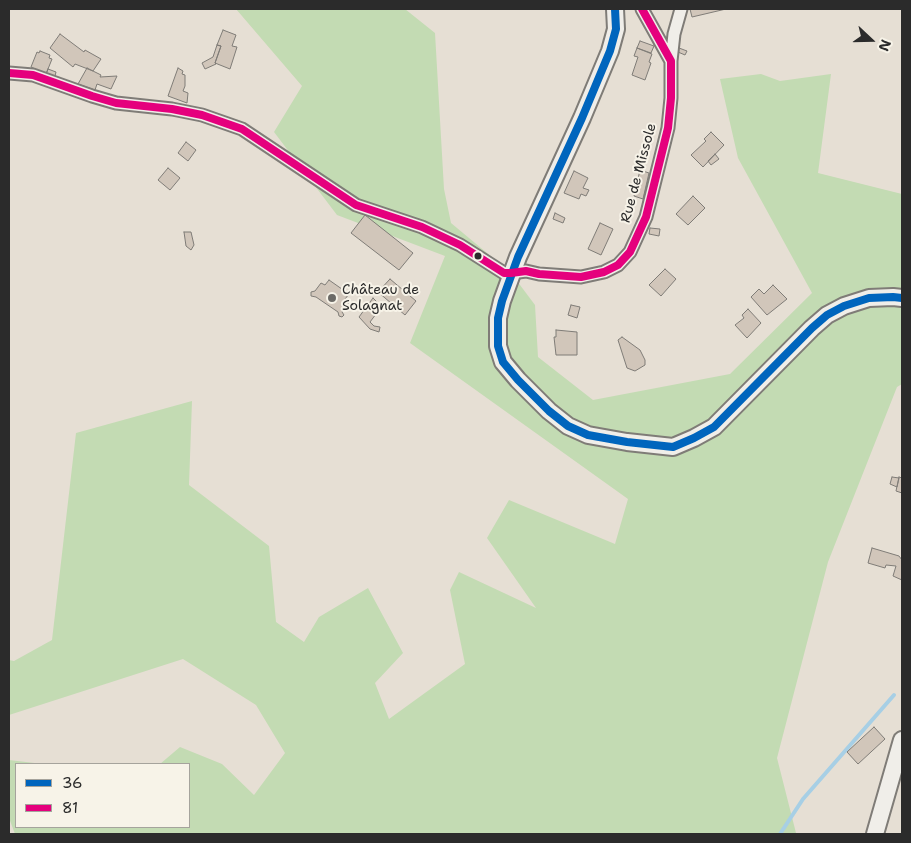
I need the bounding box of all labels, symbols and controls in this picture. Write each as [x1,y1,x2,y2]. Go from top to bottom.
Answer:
north arrow [846,15,896,65]
text: N [875,37,895,54]
street label: Rue de Missole [618,121,660,225]
unlabelled marker [473,251,483,261]
place label: Château de Solagnat [342,282,419,314]
marker: Château de Solagnat [326,292,338,304]
legend [15,763,190,828]
text: 36 [62,773,83,793]
text: 81 [62,798,78,818]

